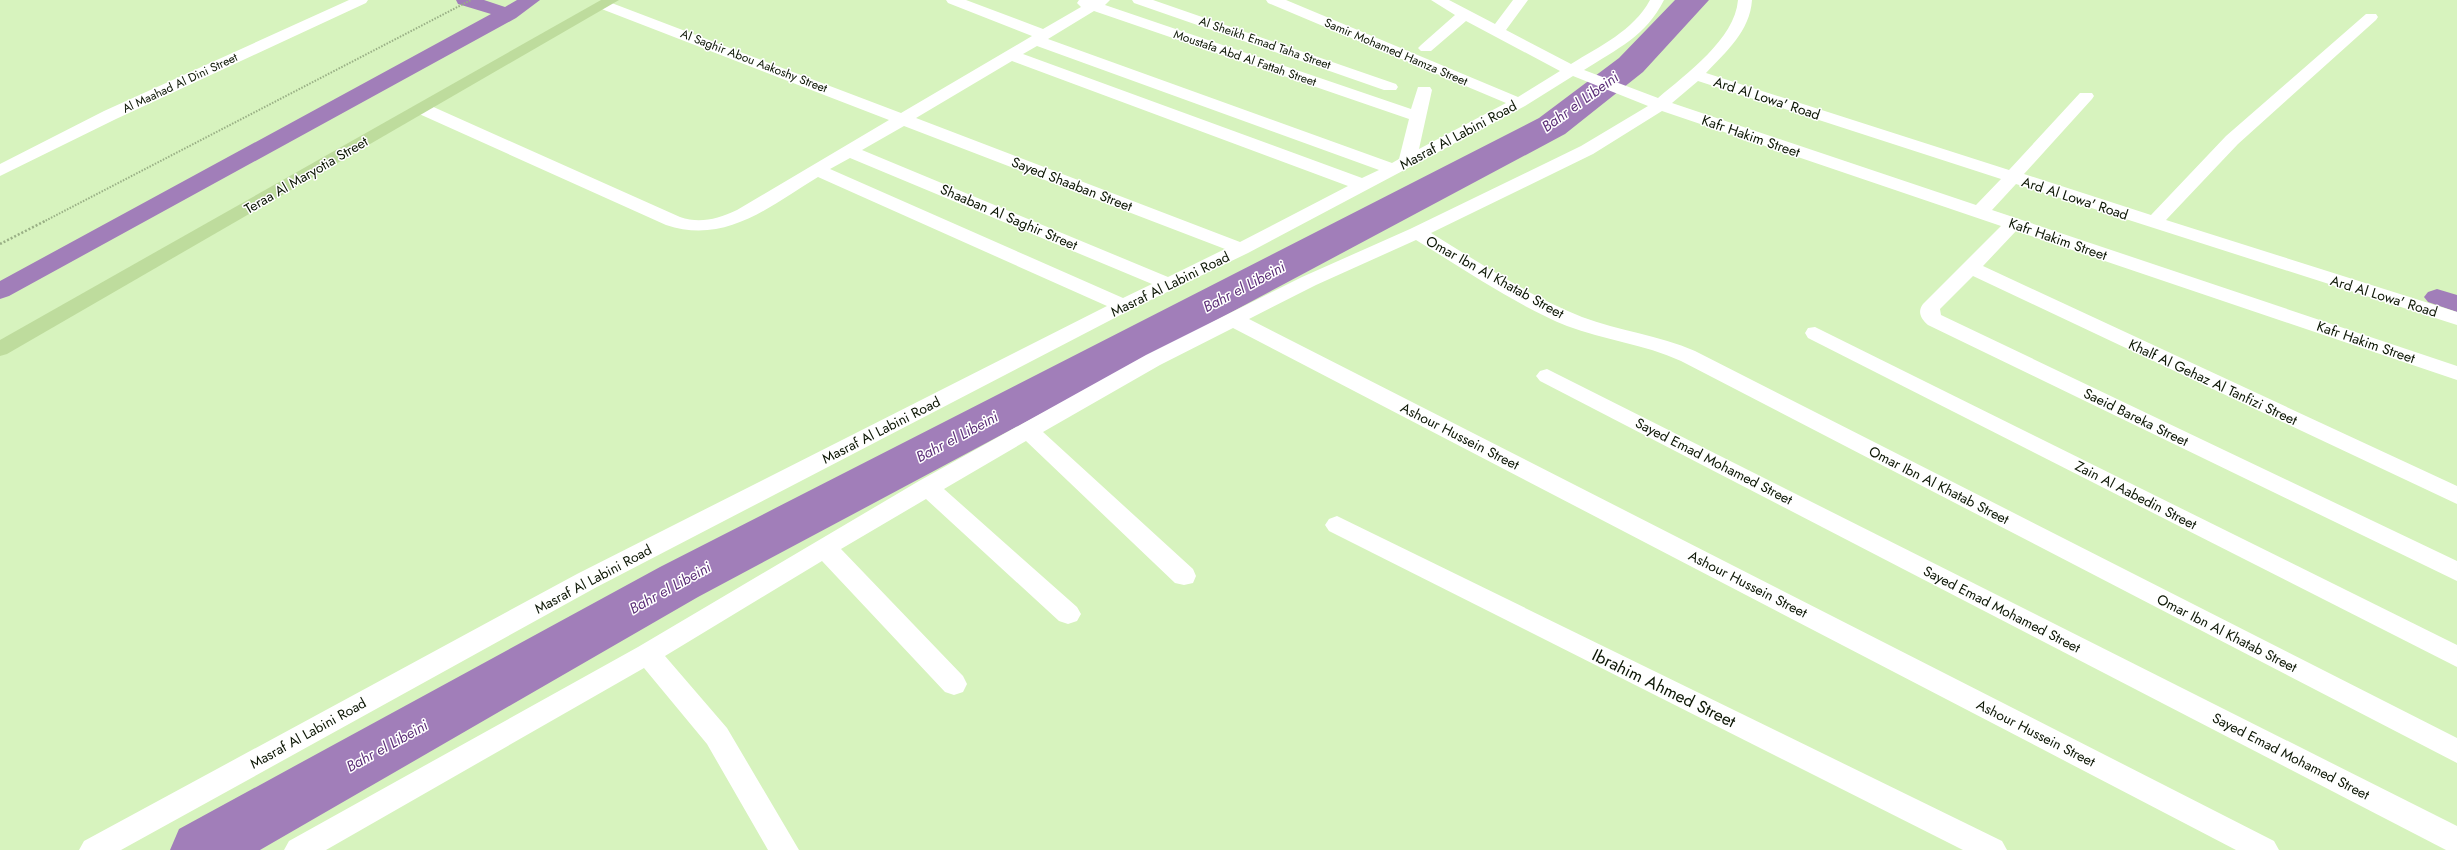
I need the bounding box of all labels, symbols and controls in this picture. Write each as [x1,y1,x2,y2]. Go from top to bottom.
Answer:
street label: Al Sheikh Emad Taha Street [1197,12,1333,74]
street label: Samir Mohamed Hamza Street [1322,14,1471,90]
street label: Al Saghir Abou Aakoshy Street [678,25,830,97]
street label: Moustafa Abd Al Fattah Street [1171,25,1319,91]
street label: Al Maahad Al Dini Street [119,48,241,118]
water label: Bahr el Libeini [1537,66,1623,137]
street label: Ard Al Lowa' Road [1711,71,1823,125]
street label: Masraf Al Labini Road [1396,96,1520,174]
street label: Kafr Hakim Street [1699,110,1803,162]
street label: Teraa Al Maryotia Street [241,131,372,219]
street label: Sayed Shaaban Street [1009,152,1136,216]
street label: Ard Al Lowa' Road [2019,171,2131,225]
street label: Shaaban Al Saghir Street [937,179,1081,255]
street label: Kafr Hakim Street [2006,213,2110,265]
street label: Omar Ibn Al Khatab Street [1422,231,1568,324]
street label: Masraf Al Labini Road [1107,246,1233,322]
water label: Bahr el Libeini [1199,256,1289,318]
street label: Ard Al Lowa' Road [2328,270,2440,322]
street label: Kafr Hakim Street [2314,316,2418,368]
street label: Khalf Al Gehaz Al Tanfizi Street [2125,334,2301,430]
street label: Saeid Bareka Street [2080,383,2192,451]
street label: Masraf Al Labini Road [818,392,944,468]
street label: Ashour Hussein Street [1397,397,1523,475]
water label: Bahr el Libeini [912,406,1002,468]
street label: Sayed Emad Mohamed Street [1632,413,1797,510]
street label: Omar Ibn Al Khatab Street [1865,441,2013,529]
street label: Zain Al Aabedin Street [2072,456,2201,535]
street label: Masraf Al Labini Road [531,540,655,618]
street label: Ashour Hussein Street [1685,545,1811,623]
water label: Bahr el Libeini [625,556,715,620]
street label: Sayed Emad Mohamed Street [1920,561,2085,658]
street label: Omar Ibn Al Khatab Street [2153,589,2301,677]
street label: Ibrahim Ahmed Street [1588,643,1740,733]
street label: Masraf Al Labini Road [246,693,370,773]
street label: Ashour Hussein Street [1973,694,2099,772]
street label: Sayed Emad Mohamed Street [2209,708,2374,805]
water label: Bahr el Libeini [342,714,432,778]

